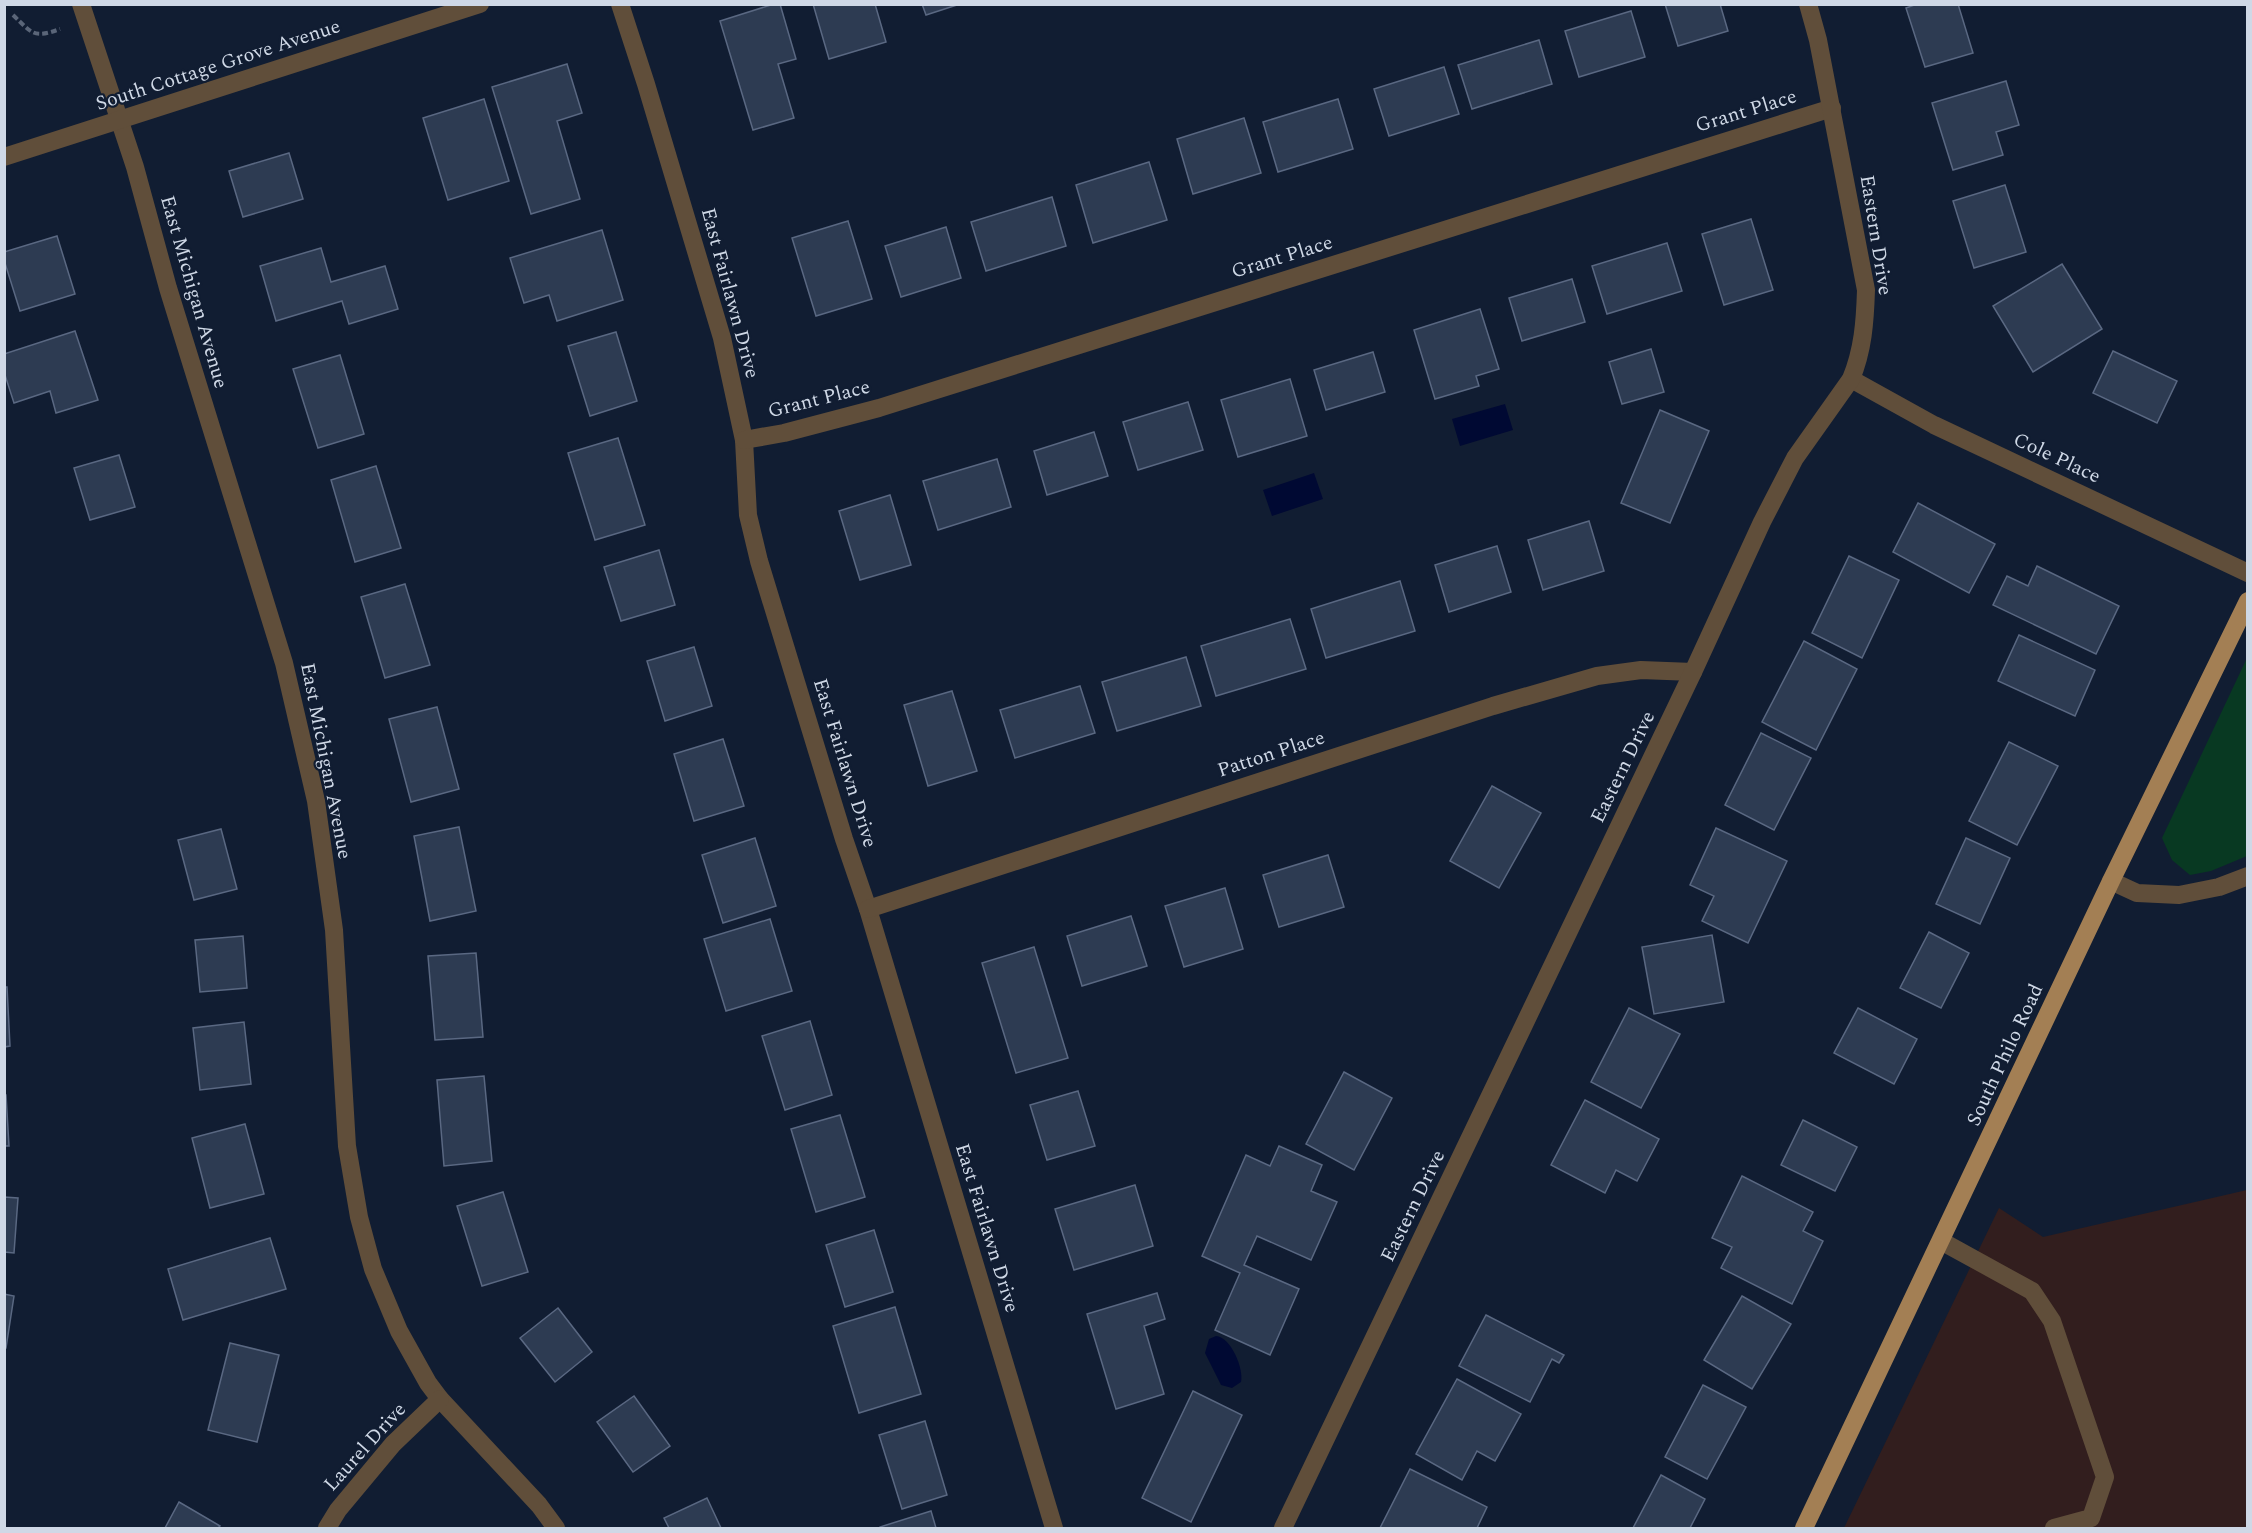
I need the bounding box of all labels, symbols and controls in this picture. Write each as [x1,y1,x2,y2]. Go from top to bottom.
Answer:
street label: South Cottage Grove Avenue [92,11,344,119]
street label: Grant Place [1692,81,1800,141]
street label: Eastern Drive [1852,173,1900,297]
street label: East Michigan Avenue [152,192,236,392]
street label: East Fairlawn Drive [693,204,767,382]
street label: Grant Place [1228,227,1336,287]
street label: Grant Place [765,372,873,426]
street label: Cole Place [2008,425,2106,491]
street label: East Michigan Avenue [292,660,360,862]
street label: East Fairlawn Drive [805,675,885,851]
street label: Eastern Drive [1583,706,1663,828]
street label: Patton Place [1213,723,1329,785]
street label: South Philo Road [1959,979,2051,1131]
street label: East Fairlawn Drive [947,1140,1027,1316]
street label: Eastern Drive [1373,1145,1453,1267]
street label: Laurel Drive [317,1396,413,1498]

